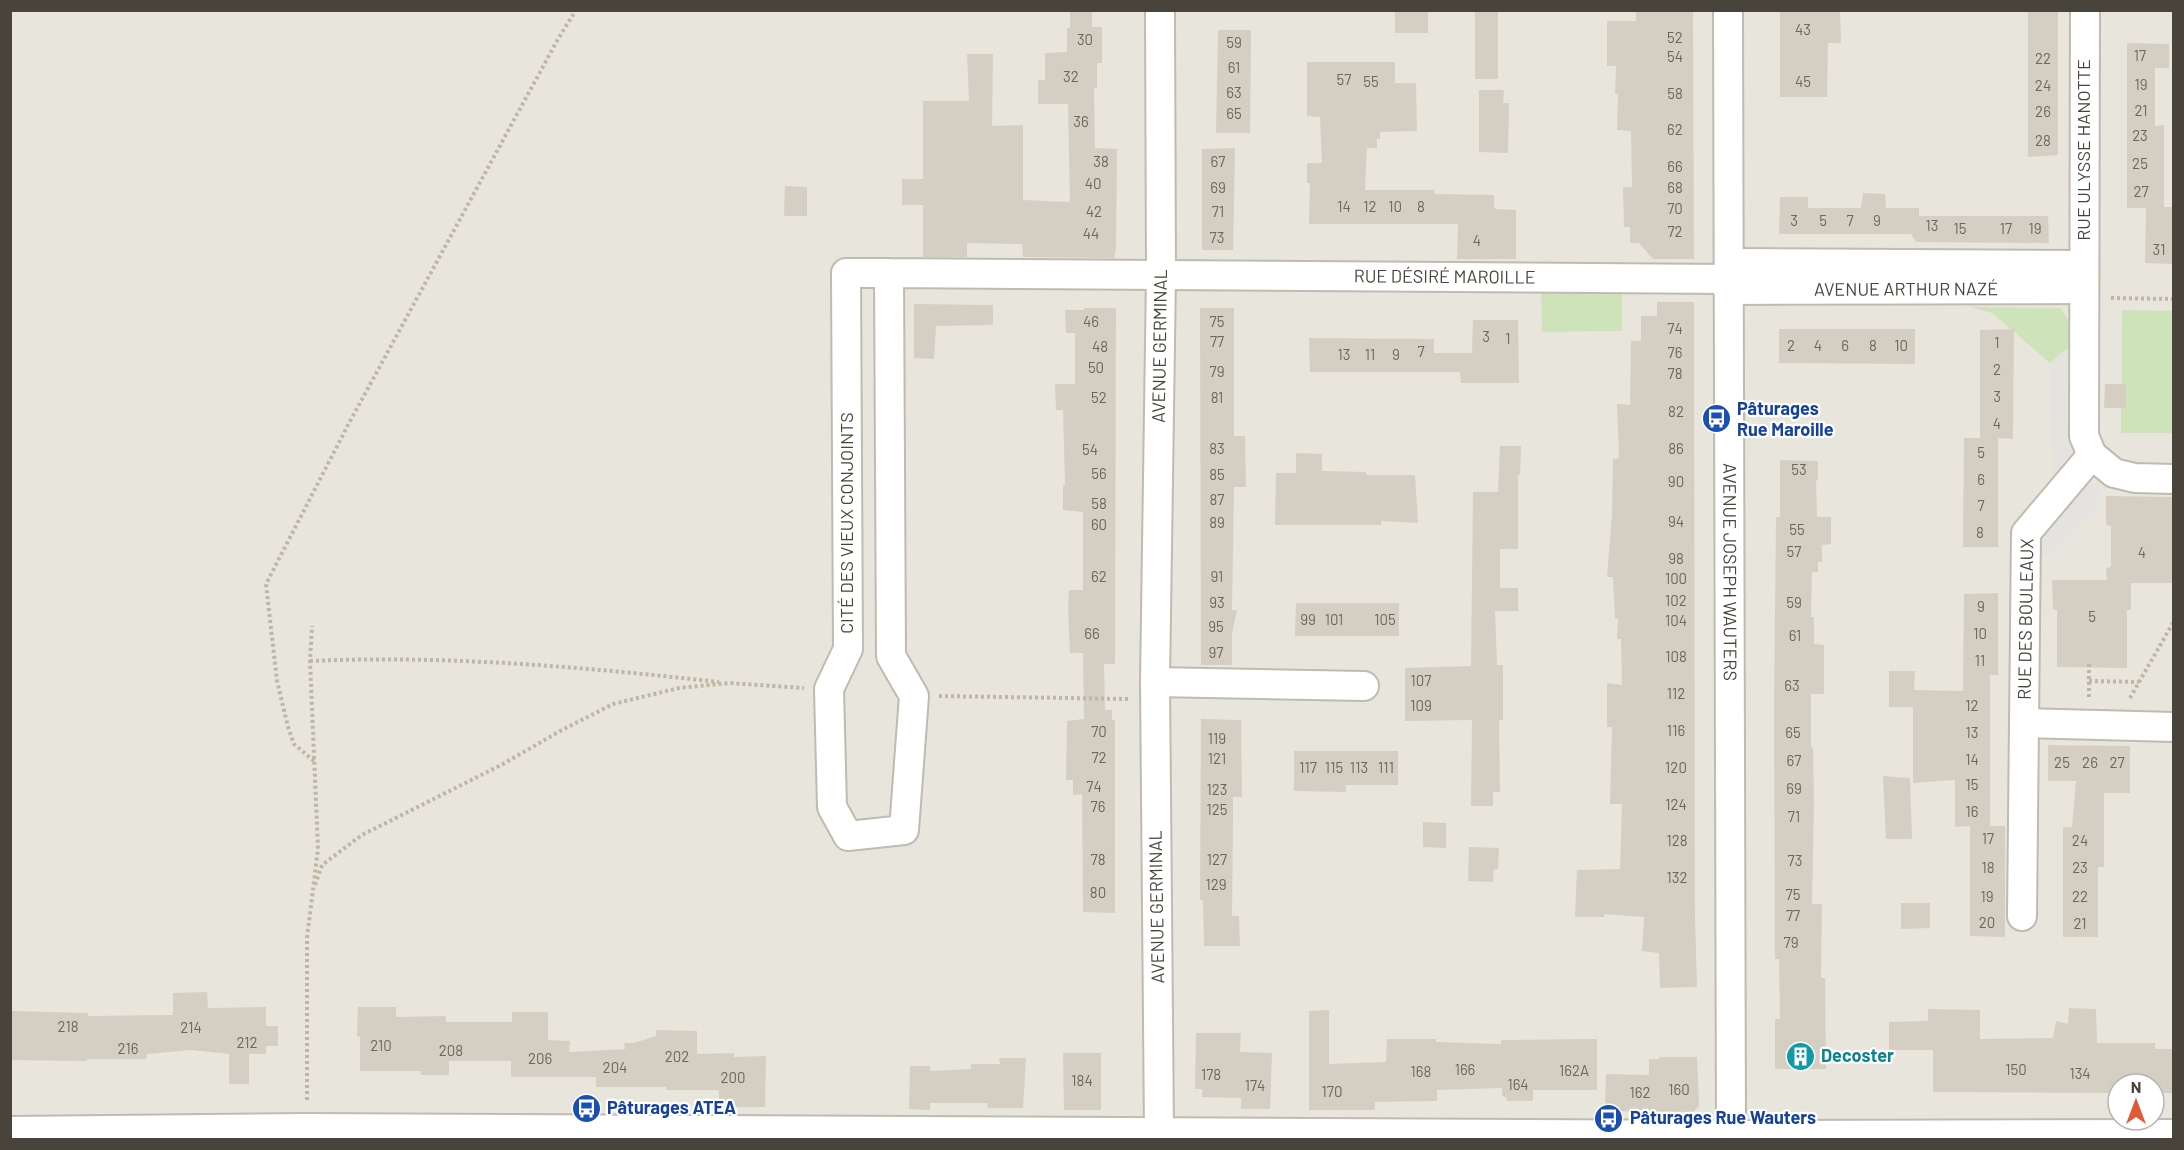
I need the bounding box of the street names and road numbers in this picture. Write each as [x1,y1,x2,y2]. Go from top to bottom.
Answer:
street label: RUE ULYSSE HANOTTE [2072,59,2094,241]
street label: RUE DÉSIRÉ MAROILLE [1354,264,1536,288]
street label: AVENUE GERMINAL [1147,269,1171,423]
street label: AVENUE ARTHUR NAZÉ [1814,277,1998,300]
street label: CITÉ DES VIEUX CONJOINTS [835,412,857,634]
street label: AVENUE JOSEPH WAUTERS [1719,463,1742,681]
street label: RUE DES BOULEAUX [2013,538,2037,700]
street label: AVENUE GERMINAL [1144,830,1168,984]

